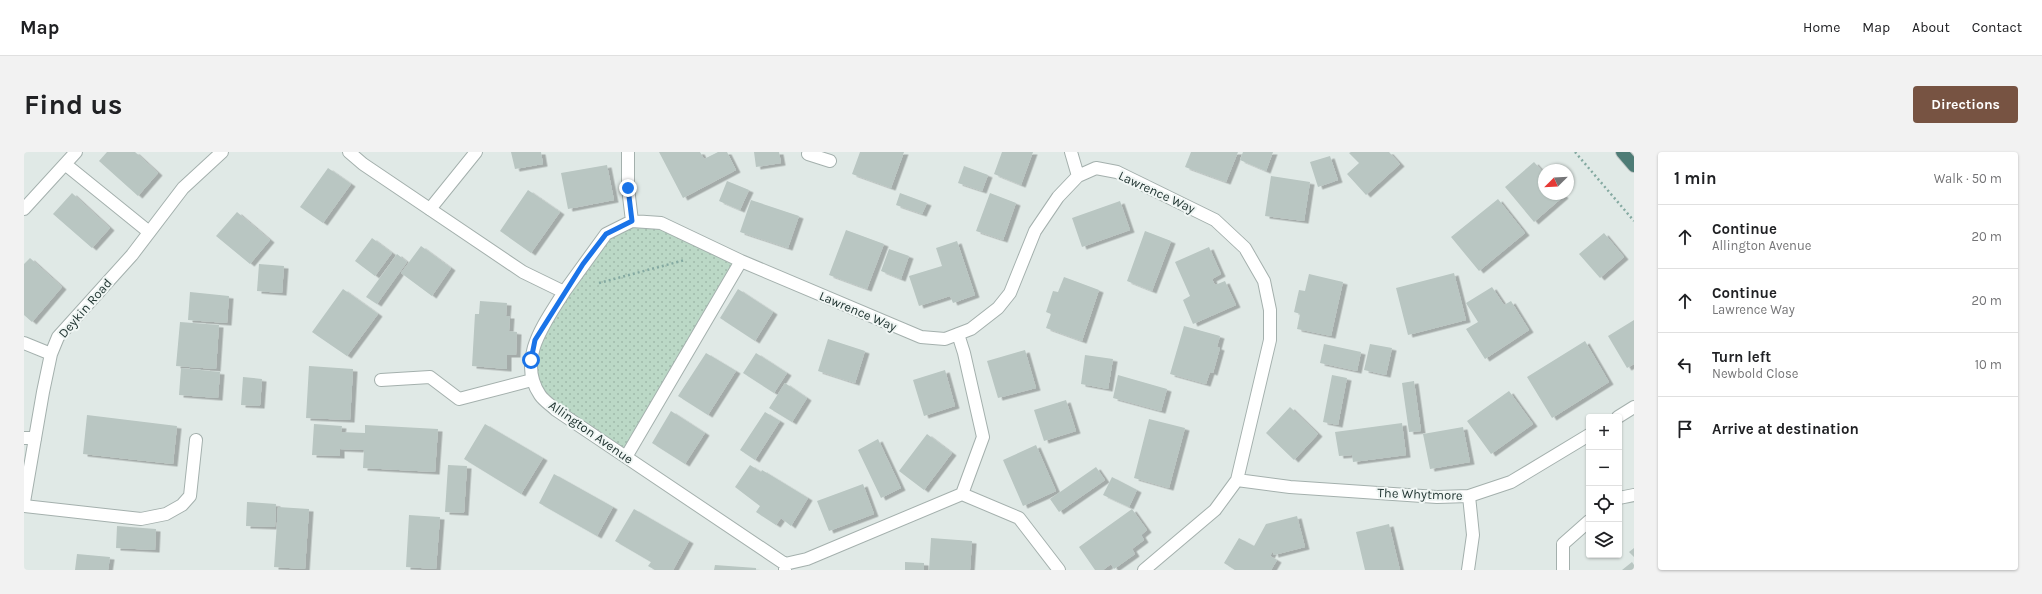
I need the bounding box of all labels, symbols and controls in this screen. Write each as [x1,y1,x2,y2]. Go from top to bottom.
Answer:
text: Map [20,17,59,39]
text: Home [1803,19,1840,36]
text: Map [1862,19,1890,36]
text: About [1912,19,1950,36]
text: Contact [1972,19,2022,36]
button: Directions [1913,86,2018,123]
text: Find us [24,88,123,121]
north arrow [1538,164,1574,200]
street label: Lawrence Way [1116,168,1198,216]
text: 1 min [1674,168,1717,188]
text: Walk · 50 m [1934,171,2002,186]
route end [619,179,637,197]
text: Continue [1712,220,1777,238]
icon: ahead [1674,226,1696,248]
text: 20 m [1972,229,2002,244]
text: Allington Avenue [1712,238,1812,253]
street label: Deykin Road [55,275,115,341]
text: Continue [1712,284,1777,302]
street label: Lawrence Way [817,288,899,334]
icon: ahead [1674,290,1696,312]
text: 20 m [1972,293,2002,308]
text: Lawrence Way [1712,302,1795,317]
text: Turn left [1712,348,1771,366]
route start [522,351,540,369]
icon: left [1674,354,1696,376]
text: 10 m [1975,357,2002,372]
text: Newbold Close [1712,366,1798,381]
street label: Allington Avenue [546,397,636,467]
map controls [1586,414,1622,558]
button: + [1586,414,1622,450]
icon: arrive [1674,418,1696,440]
text: Arrive at destination [1712,420,1859,438]
button: − [1586,450,1622,486]
street label: The Whytmore [1377,485,1463,503]
button: locate [1586,486,1622,522]
button: layers [1586,522,1622,558]

